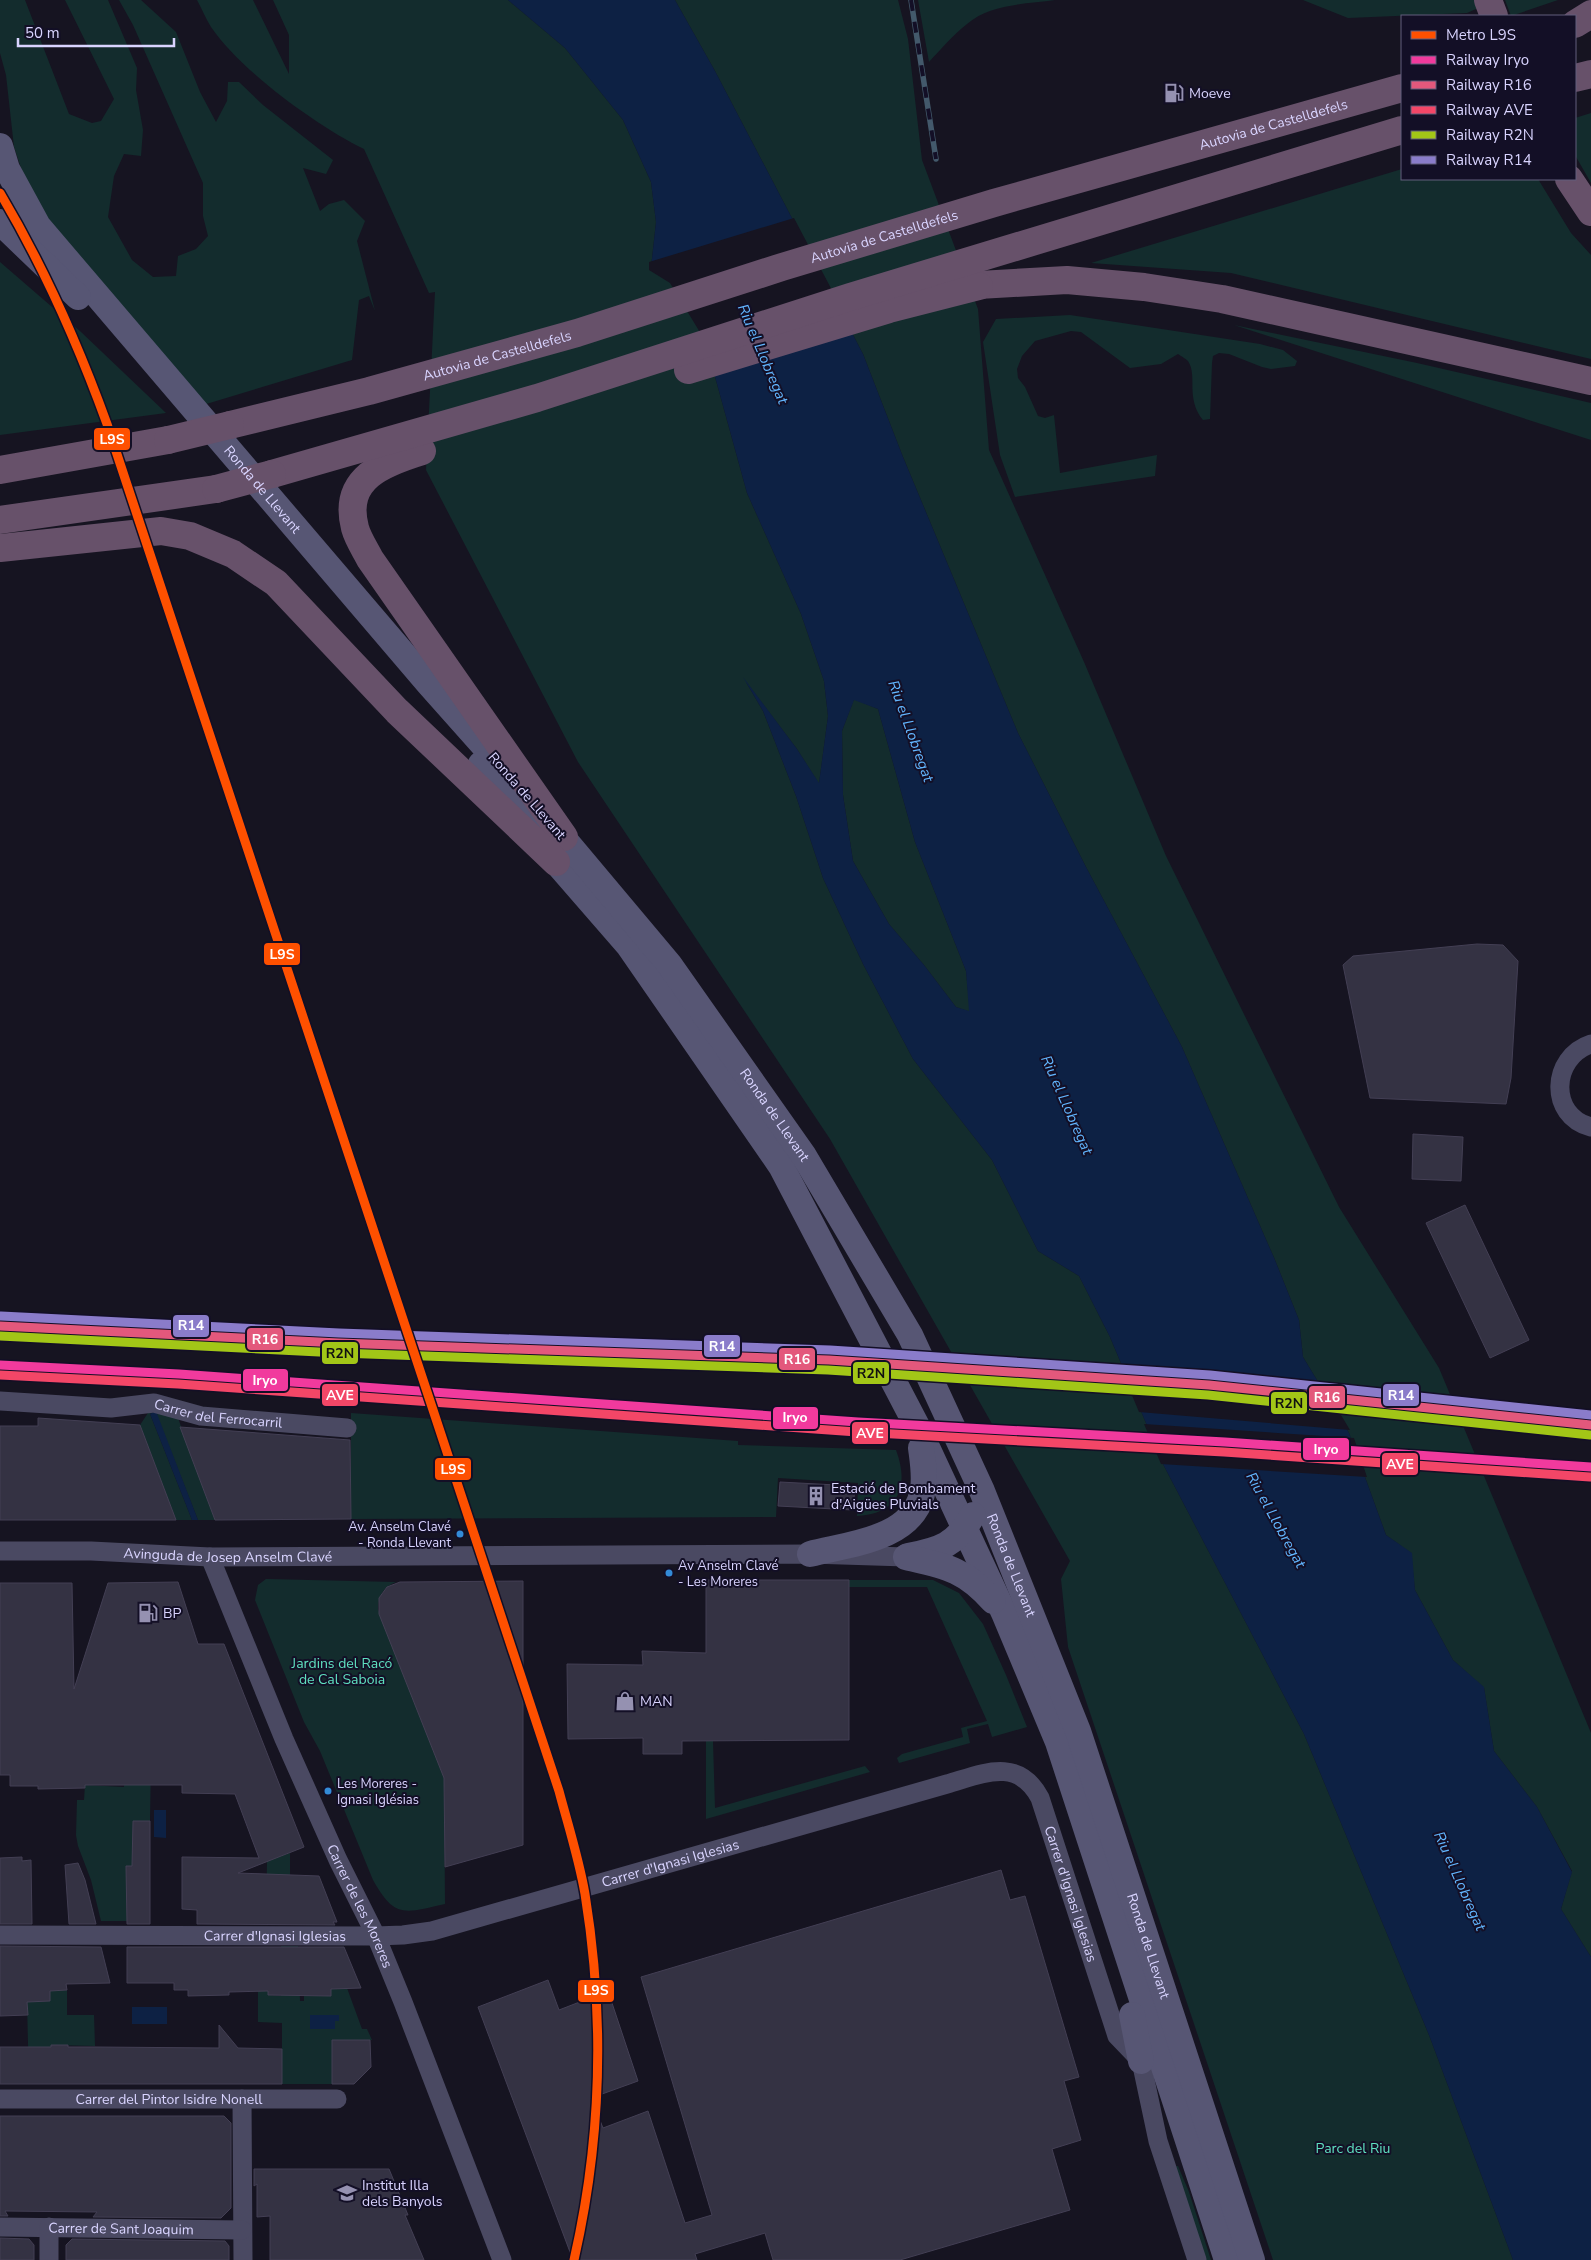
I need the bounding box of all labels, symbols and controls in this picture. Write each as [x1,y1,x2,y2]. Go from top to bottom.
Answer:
scale bar [18,15,174,47]
legend [1401,15,1576,180]
text: 50 m [25,23,60,43]
text: Metro L9S [1446,25,1516,45]
text: Railway Iryo [1446,50,1529,70]
text: Railway R16 [1446,75,1532,95]
fuel station icon: Moeve [1163,82,1185,104]
place label: Moeve [1189,84,1231,103]
street label: Autovia de Castelldefels [1197,94,1350,154]
text: Railway AVE [1446,100,1533,120]
text: Railway R2N [1446,125,1534,145]
text: Railway R14 [1446,150,1532,170]
street label: Autovia de Castelldefels [808,205,961,267]
water label: Riu el Llobregat [733,301,793,408]
street label: Autovia de Castelldefels [421,325,574,385]
line badge: L9S [93,427,131,451]
text: L9S [99,430,125,449]
street label: Ronda de Llevant [220,441,306,537]
water label: Riu el Llobregat [883,677,939,785]
street label: Ronda de Llevant [484,748,570,844]
line badge: L9S [263,942,301,966]
text: L9S [269,945,295,964]
water label: Riu el Llobregat [1036,1052,1098,1159]
street label: Ronda de Llevant [736,1064,815,1165]
line badge: R14 [172,1314,210,1338]
text: R14 [178,1316,205,1335]
line badge: R16 [246,1327,284,1351]
text: R16 [252,1330,278,1349]
line badge: R14 [703,1334,741,1358]
text: R14 [709,1337,736,1356]
line badge: R2N [321,1341,359,1365]
text: R2N [326,1344,354,1363]
line badge: R16 [778,1347,816,1371]
text: R16 [784,1350,810,1369]
line badge: R2N [852,1361,890,1385]
text: R2N [857,1364,885,1383]
line badge: Iryo [242,1368,289,1392]
text: Iryo [252,1371,278,1390]
line badge: AVE [321,1383,359,1407]
line badge: R14 [1382,1383,1420,1407]
line badge: R16 [1308,1385,1346,1409]
text: AVE [326,1386,354,1405]
text: R14 [1388,1386,1415,1405]
text: R16 [1314,1388,1340,1407]
line badge: R2N [1270,1391,1308,1415]
street label: Carrer del Ferrocarril [152,1394,284,1432]
text: R2N [1275,1394,1303,1413]
line badge: Iryo [772,1406,819,1430]
text: Iryo [782,1408,808,1427]
line badge: AVE [851,1421,889,1445]
text: AVE [856,1424,884,1443]
line badge: Iryo [1302,1437,1350,1461]
text: Iryo [1313,1440,1339,1459]
line badge: AVE [1381,1452,1419,1476]
text: AVE [1386,1455,1414,1474]
line badge: L9S [434,1457,472,1481]
text: L9S [440,1460,466,1479]
water label: Riu el Llobregat [1241,1468,1311,1572]
place label: Estació de Bombament d'Aigües Pluvials [831,1479,976,1514]
building icon: Estació de Bombament d'Aigües Pluvials [805,1485,827,1507]
street label: Ronda de Llevant [982,1511,1041,1620]
place label: Av. Anselm Clavé - Ronda Llevant [348,1518,451,1552]
marker: Av. Anselm Clavé - Ronda Llevant [455,1529,465,1539]
street label: Avinguda de Josep Anselm Clavé [123,1543,332,1567]
place label: Av Anselm Clavé - Les Moreres [678,1557,779,1591]
marker: Av Anselm Clavé - Les Moreres [664,1568,674,1578]
fuel station icon: BP [137,1602,159,1624]
place label: BP [163,1604,181,1623]
park label: Jardins del Racó de Cal Saboia [291,1654,393,1689]
shop icon: MAN [614,1690,636,1712]
place label: MAN [640,1692,673,1711]
place label: Les Moreres - Ignasi Iglésias [337,1775,419,1809]
marker: Les Moreres - Ignasi Iglésias [323,1786,333,1796]
street label: Carrer d'Ignasi Iglesias [1040,1823,1102,1965]
water label: Riu el Llobregat [1429,1828,1491,1935]
street label: Carrer d'Ignasi Iglesias [599,1834,741,1892]
street label: Carrer de les Moreres [323,1841,398,1971]
street label: Ronda de Llevant [1123,1891,1175,2001]
street label: Carrer d'Ignasi Iglesias [204,1926,346,1945]
line badge: L9S [577,1979,615,2003]
text: L9S [583,1981,609,2000]
street label: Carrer del Pintor Isidre Nonell [75,2090,263,2109]
park label: Parc del Riu [1316,2139,1390,2158]
place label: Institut Illa dels Banyols [362,2176,443,2211]
school or university icon: Institut Illa dels Banyols [336,2182,358,2204]
street label: Carrer de Sant Joaquim [48,2218,194,2239]

